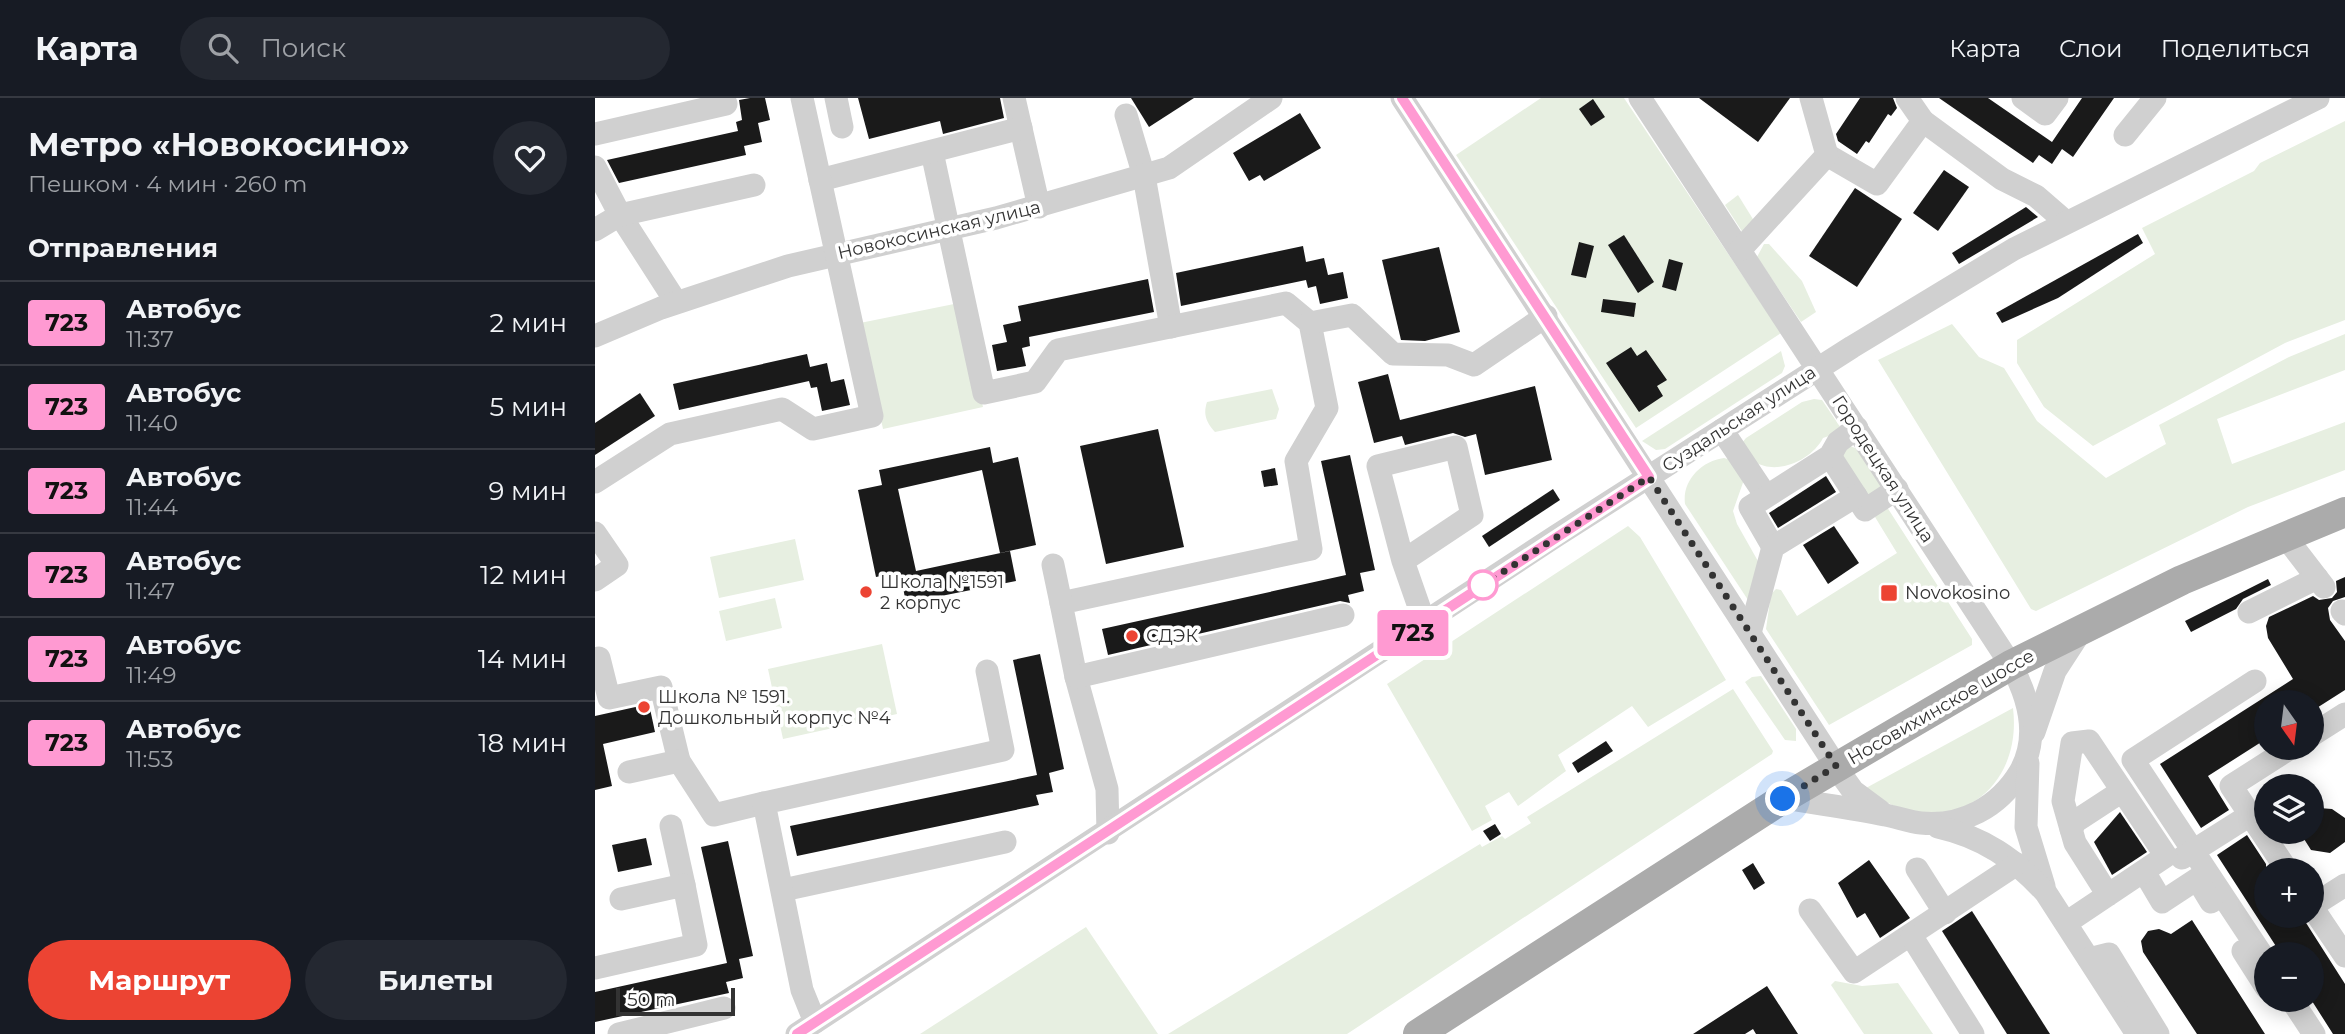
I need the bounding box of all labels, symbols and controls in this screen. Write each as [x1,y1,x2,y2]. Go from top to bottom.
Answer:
search box [180,17,670,80]
text: Карта [35,28,138,68]
icon: search [204,29,242,67]
text: Поиск [260,32,346,64]
text: Карта [1949,34,2021,63]
text: Слои [2059,34,2123,63]
text: Поделиться [2161,34,2310,63]
button: heart [493,121,567,195]
text: Метро «Новокосино» [28,124,410,164]
text: Пешком · 4 мин · 260 m [28,170,307,198]
street label: Новокосинская улица [835,196,1043,264]
text: Отправления [28,232,218,264]
text: Автобус [126,293,241,325]
text: 2 мин [489,307,567,339]
text: 723 [45,308,88,337]
text: 11:37 [126,325,174,353]
street label: Суздальская улица [1658,361,1820,477]
text: Автобус [126,377,241,409]
text: 5 мин [489,391,567,423]
street label: Городецкая улица [1827,391,1939,547]
text: 723 [45,392,88,421]
text: 11:40 [126,409,178,437]
text: Автобус [126,461,241,493]
text: 9 мин [488,475,567,507]
text: 723 [45,476,88,505]
text: 11:44 [126,493,178,521]
text: Автобус [126,545,241,577]
text: 12 мин [480,559,567,591]
text: 723 [45,560,88,589]
unlabelled marker [1468,570,1498,600]
place label: Школа №1591 2 корпус [880,571,1004,614]
text: 11:47 [126,577,175,605]
place label: Novokosino [1905,582,2010,604]
marker: Novokosino [1879,583,1899,603]
marker: Школа №1591 2 корпус [858,584,874,600]
line badge: 723 [1373,610,1453,656]
text: 723 [1391,618,1435,647]
place label: СДЭК [1146,625,1199,647]
marker: СДЭК [1124,628,1140,644]
text: Автобус [126,629,241,661]
text: 14 мин [478,643,567,675]
text: 723 [45,644,88,673]
street label: Носовихинское шоссе [1844,645,2038,769]
text: 11:49 [126,661,177,689]
place label: Школа № 1591. Дошкольный корпус №4 [658,686,891,729]
north arrow [2254,690,2324,760]
map controls [2254,690,2324,1012]
marker: Школа № 1591. Дошкольный корпус №4 [636,699,652,715]
text: Автобус [126,713,241,745]
text: 18 мин [478,727,567,759]
text: 723 [45,728,88,757]
text: 11:53 [126,745,173,773]
button: layers [2254,774,2324,844]
your location [1765,781,1800,816]
button: + [2254,858,2324,928]
button: Маршрут [28,940,291,1020]
button: Билеты [305,940,567,1020]
button: − [2254,942,2324,1012]
scale bar [616,985,735,1017]
text: 50 m [627,988,675,1011]

